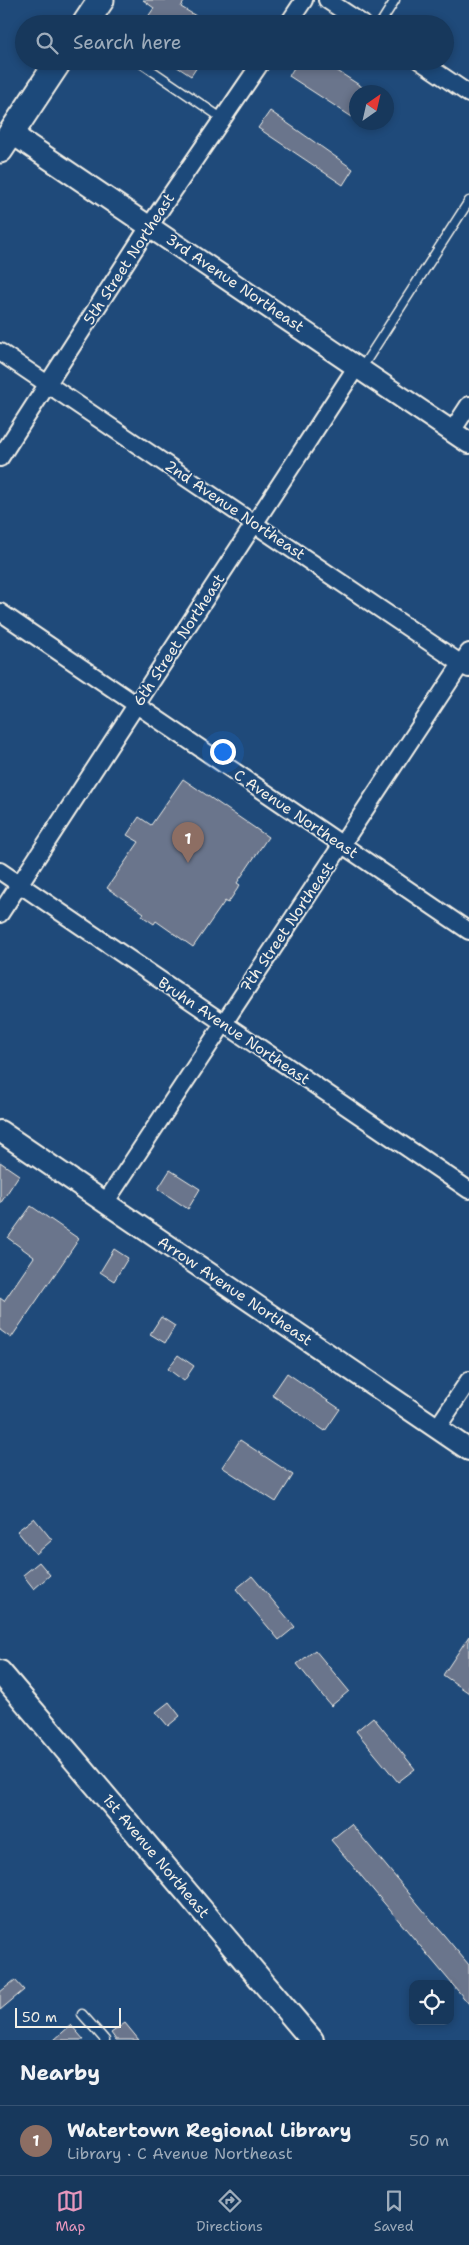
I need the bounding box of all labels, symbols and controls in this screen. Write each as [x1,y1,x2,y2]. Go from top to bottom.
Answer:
search box [15,15,454,70]
icon: search [33,29,61,57]
text: Search here [73,30,182,55]
north arrow [349,85,394,130]
street label: 5th Street Northeast [79,189,179,329]
street label: 3rd Avenue Northeast [162,229,308,337]
street label: 2nd Avenue Northeast [161,455,309,565]
street label: 6th Street Northeast [129,570,229,710]
your location [210,739,236,765]
street label: C Avenue Northeast [230,765,362,863]
pin: 1 [172,822,204,863]
street label: 7th Street Northeast [236,858,338,996]
street label: Bruhn Avenue Northeast [154,973,314,1089]
street label: Arrow Avenue Northeast [154,1232,316,1350]
street label: 1st Avenue Northeast [98,1790,214,1922]
map controls [409,1980,454,2025]
button: locate [409,1980,454,2025]
scale bar [15,2005,121,2028]
text: 50 m [22,2008,57,2026]
text: Nearby [20,2059,100,2087]
text: Watertown Regional Library [67,2118,351,2143]
text: 1 [32,2130,40,2151]
text: 50 m [409,2130,449,2151]
text: Library · C Avenue Northeast [67,2143,293,2164]
tab: Map [55,2187,85,2235]
tab: Directions [196,2187,263,2235]
tab: Saved [374,2187,414,2235]

